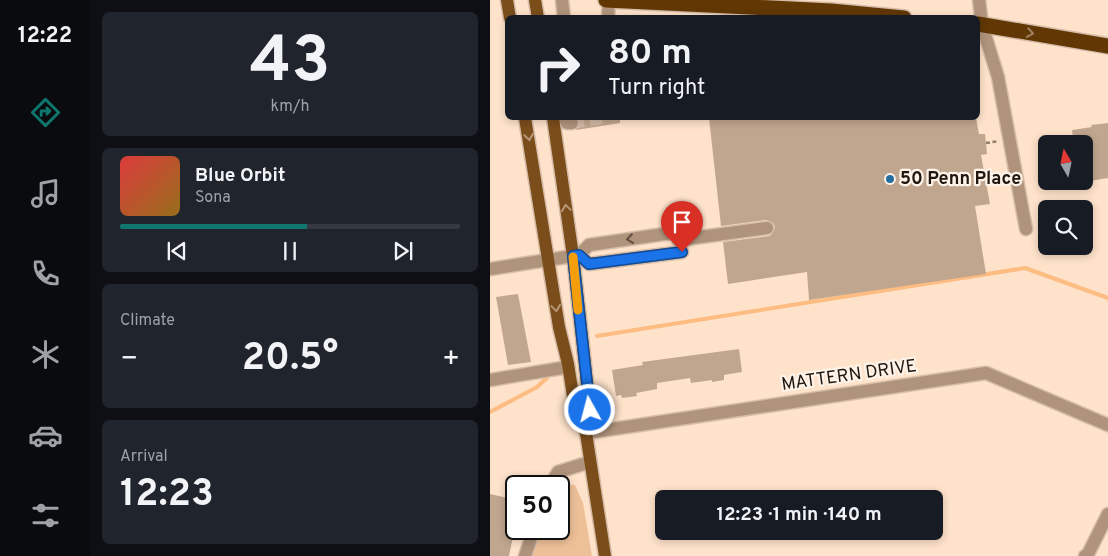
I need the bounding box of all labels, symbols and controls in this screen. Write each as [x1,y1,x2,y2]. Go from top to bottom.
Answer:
text: 12:22 [18,23,72,50]
text: 43 [250,23,330,105]
one-way arrow [1026,27,1034,37]
text: 80 m [608,32,692,76]
icon: right [525,35,590,100]
text: Turn right [608,75,705,102]
icon: directions [28,95,63,130]
text: km/h [271,97,309,117]
one-way arrow [523,133,533,142]
north arrow [1038,135,1092,190]
map controls [1038,135,1093,255]
text: Blue Orbit [195,164,285,188]
place label: 50 Penn Place [900,168,1021,191]
marker: 50 Penn Place [884,173,896,185]
icon: music [28,176,63,211]
text: Sona [195,188,231,208]
button: search [1038,200,1093,255]
pin [661,201,703,252]
one-way arrow [561,204,572,212]
icon: arrive [668,208,696,236]
one-way arrow [626,233,634,244]
icon: previous [163,237,191,265]
icon: pause [276,237,304,265]
icon: next [389,237,417,265]
icon: phone [28,256,63,291]
one-way arrow [551,304,561,312]
text: Climate [120,311,175,331]
text: 20.5° [242,335,338,384]
icon: climate [28,337,63,372]
text: − [120,342,138,378]
text: + [442,342,460,378]
street label: MATTERN DRIVE [780,355,918,397]
position arrow [563,383,615,435]
icon: car [28,418,63,453]
text: Arrival [120,447,168,467]
text: 12:23 [120,471,214,520]
speed limit sign: 50 [505,475,570,540]
icon: filters [28,498,63,533]
text: 12:23 · 1 min · 140 m [716,503,882,527]

